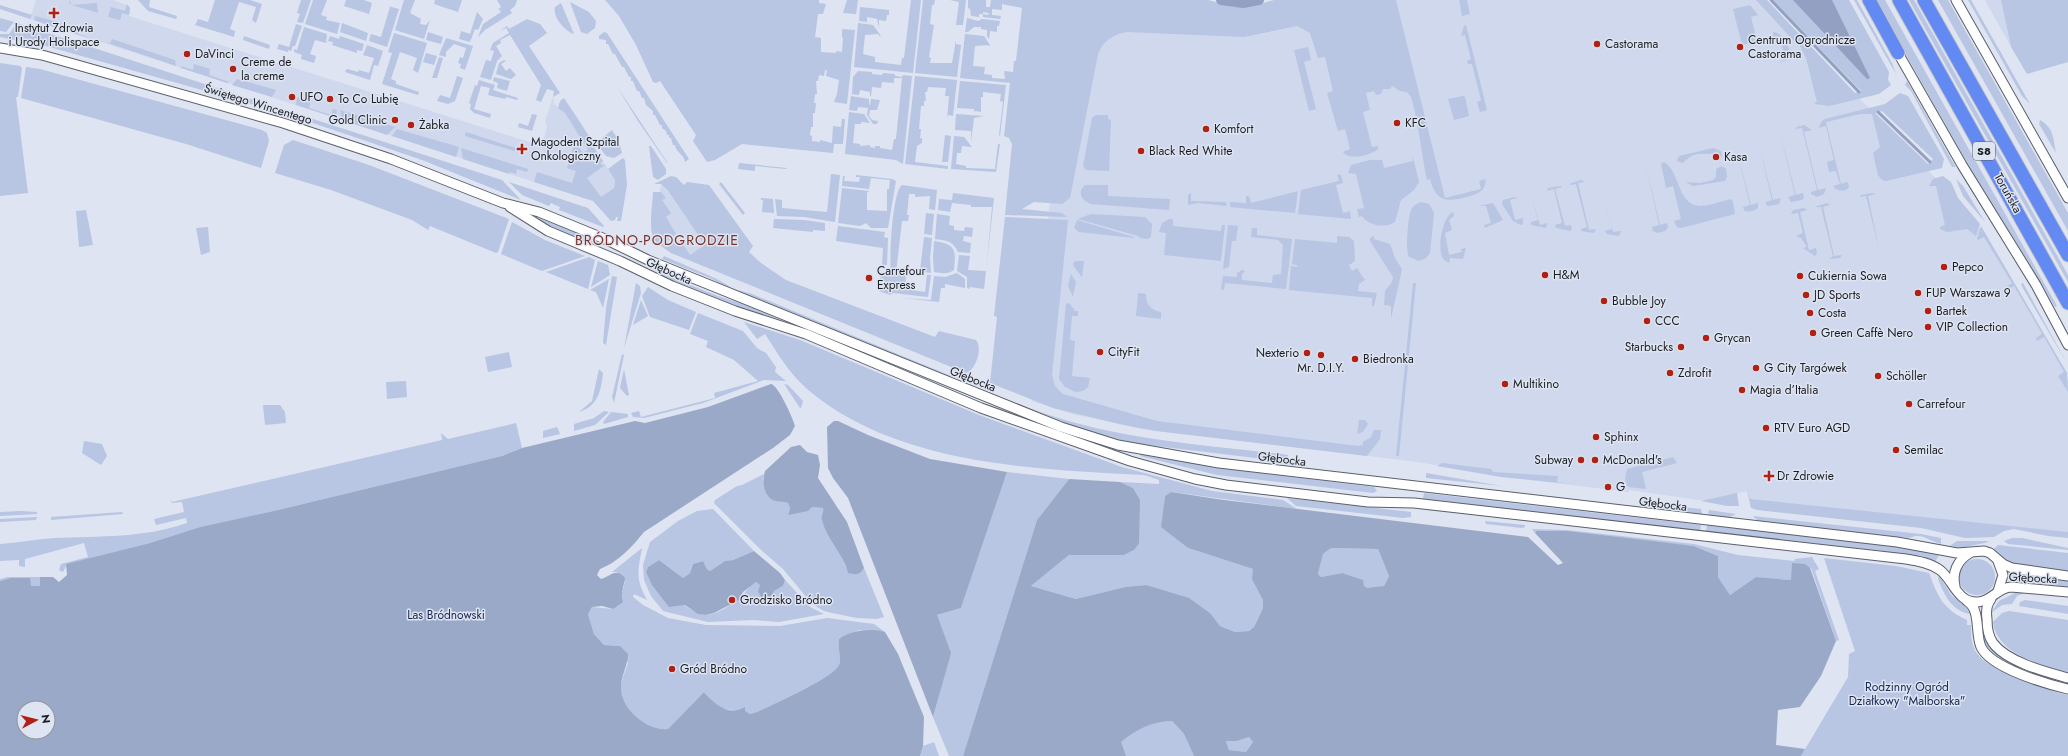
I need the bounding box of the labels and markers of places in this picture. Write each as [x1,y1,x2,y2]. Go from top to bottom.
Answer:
marker: Instytut Zdrowia i Urody Holispace [48,7,60,19]
place label: Instytut Zdrowia i Urody Holispace [9,19,99,51]
place label: Centrum Ogrodnicze Castorama [1748,31,1855,63]
place label: Castorama [1605,35,1659,53]
marker: Castorama [1592,39,1602,49]
marker: Centrum Ogrodnicze Castorama [1735,42,1745,52]
place label: DaVinci [195,45,234,63]
marker: DaVinci [182,49,192,59]
place label: Creme de la creme [241,53,292,85]
marker: Creme de la creme [228,64,238,74]
place label: UFO [300,88,323,106]
place label: To Co Lubię [338,90,399,108]
marker: UFO [287,92,297,102]
marker: To Co Lubię [325,94,335,104]
place label: Gold Clinic [329,111,387,129]
place label: KFC [1405,114,1426,132]
marker: Gold Clinic [390,115,400,125]
place label: Żabka [419,116,449,134]
marker: KFC [1392,118,1402,128]
marker: Żabka [406,120,416,130]
place label: Komfort [1214,120,1253,138]
marker: Komfort [1201,124,1211,134]
place label: Magodent Szpital Onkologiczny [531,133,619,165]
place label: Black Red White [1149,142,1233,160]
marker: Magodent Szpital Onkologiczny [516,143,528,155]
marker: Black Red White [1136,146,1146,156]
place label: Kasa [1724,148,1747,166]
marker: Kasa [1711,152,1721,162]
place label: Pepco [1952,258,1984,276]
place label: Carrefour Express [877,262,927,294]
marker: Pepco [1939,262,1949,272]
place label: H&M [1553,266,1580,284]
place label: Cukiernia Sowa [1808,267,1887,285]
marker: H&M [1540,270,1550,280]
marker: Cukiernia Sowa [1795,271,1805,281]
marker: Carrefour Express [864,273,874,283]
place label: FUP Warszawa 9 [1926,284,2011,302]
place label: JD Sports [1812,286,1861,304]
marker: FUP Warszawa 9 [1913,288,1923,298]
marker: JD Sports [1801,290,1811,300]
place label: Bubble Joy [1612,292,1666,310]
marker: Bubble Joy [1599,296,1609,306]
place label: Bartek [1936,302,1968,320]
place label: Costa [1818,304,1846,322]
marker: Bartek [1923,306,1933,316]
marker: Costa [1805,308,1815,318]
place label: CCC [1655,312,1680,330]
marker: CCC [1642,316,1652,326]
place label: VIP Collection [1936,318,2008,336]
marker: VIP Collection [1923,322,1933,332]
place label: Green Caffè Nero [1821,324,1914,342]
marker: Green Caffè Nero [1808,328,1818,338]
place label: Grycan [1714,329,1751,347]
marker: Grycan [1701,333,1711,343]
place label: Starbucks [1625,338,1673,356]
marker: Starbucks [1676,342,1686,352]
place label: CityFit [1108,343,1140,361]
place label: Nexterio [1256,344,1299,362]
marker: CityFit [1095,347,1105,357]
marker: Nexterio [1302,348,1312,358]
marker: Mr. D.I.Y. [1316,350,1326,360]
place label: Biedronka [1363,350,1414,368]
marker: Biedronka [1350,354,1360,364]
place label: Mr. D.I.Y. [1297,359,1345,377]
place label: G City Targówek [1764,359,1847,377]
marker: G City Targówek [1751,363,1761,373]
place label: Zdrofit [1678,364,1711,382]
place label: Schöller [1886,367,1928,385]
marker: Zdrofit [1665,368,1675,378]
marker: Schöller [1873,371,1883,381]
place label: Multikino [1513,375,1559,393]
marker: Multikino [1500,379,1510,389]
place label: Magia d’Italia [1750,381,1818,399]
marker: Magia d’Italia [1737,385,1747,395]
place label: Carrefour [1917,395,1967,413]
marker: Carrefour [1904,399,1914,409]
place label: RTV Euro AGD [1774,419,1850,437]
marker: RTV Euro AGD [1761,423,1771,433]
place label: Sphinx [1604,428,1639,446]
marker: Sphinx [1591,432,1601,442]
place label: Semilac [1904,441,1944,459]
marker: Semilac [1891,445,1901,455]
place label: Subway [1534,451,1574,469]
place label: McDonald's [1603,451,1662,469]
marker: Subway [1576,455,1586,465]
marker: McDonald's [1590,455,1600,465]
place label: Dr Zdrowie [1777,467,1834,485]
marker: Dr Zdrowie [1764,471,1774,481]
place label: G [1616,478,1625,496]
marker: G [1603,482,1613,492]
place label: Grodzisko Bródno [740,591,833,609]
marker: Grodzisko Bródno [727,595,737,605]
place label: Gród Bródno [680,660,748,678]
marker: Gród Bródno [667,664,677,674]

